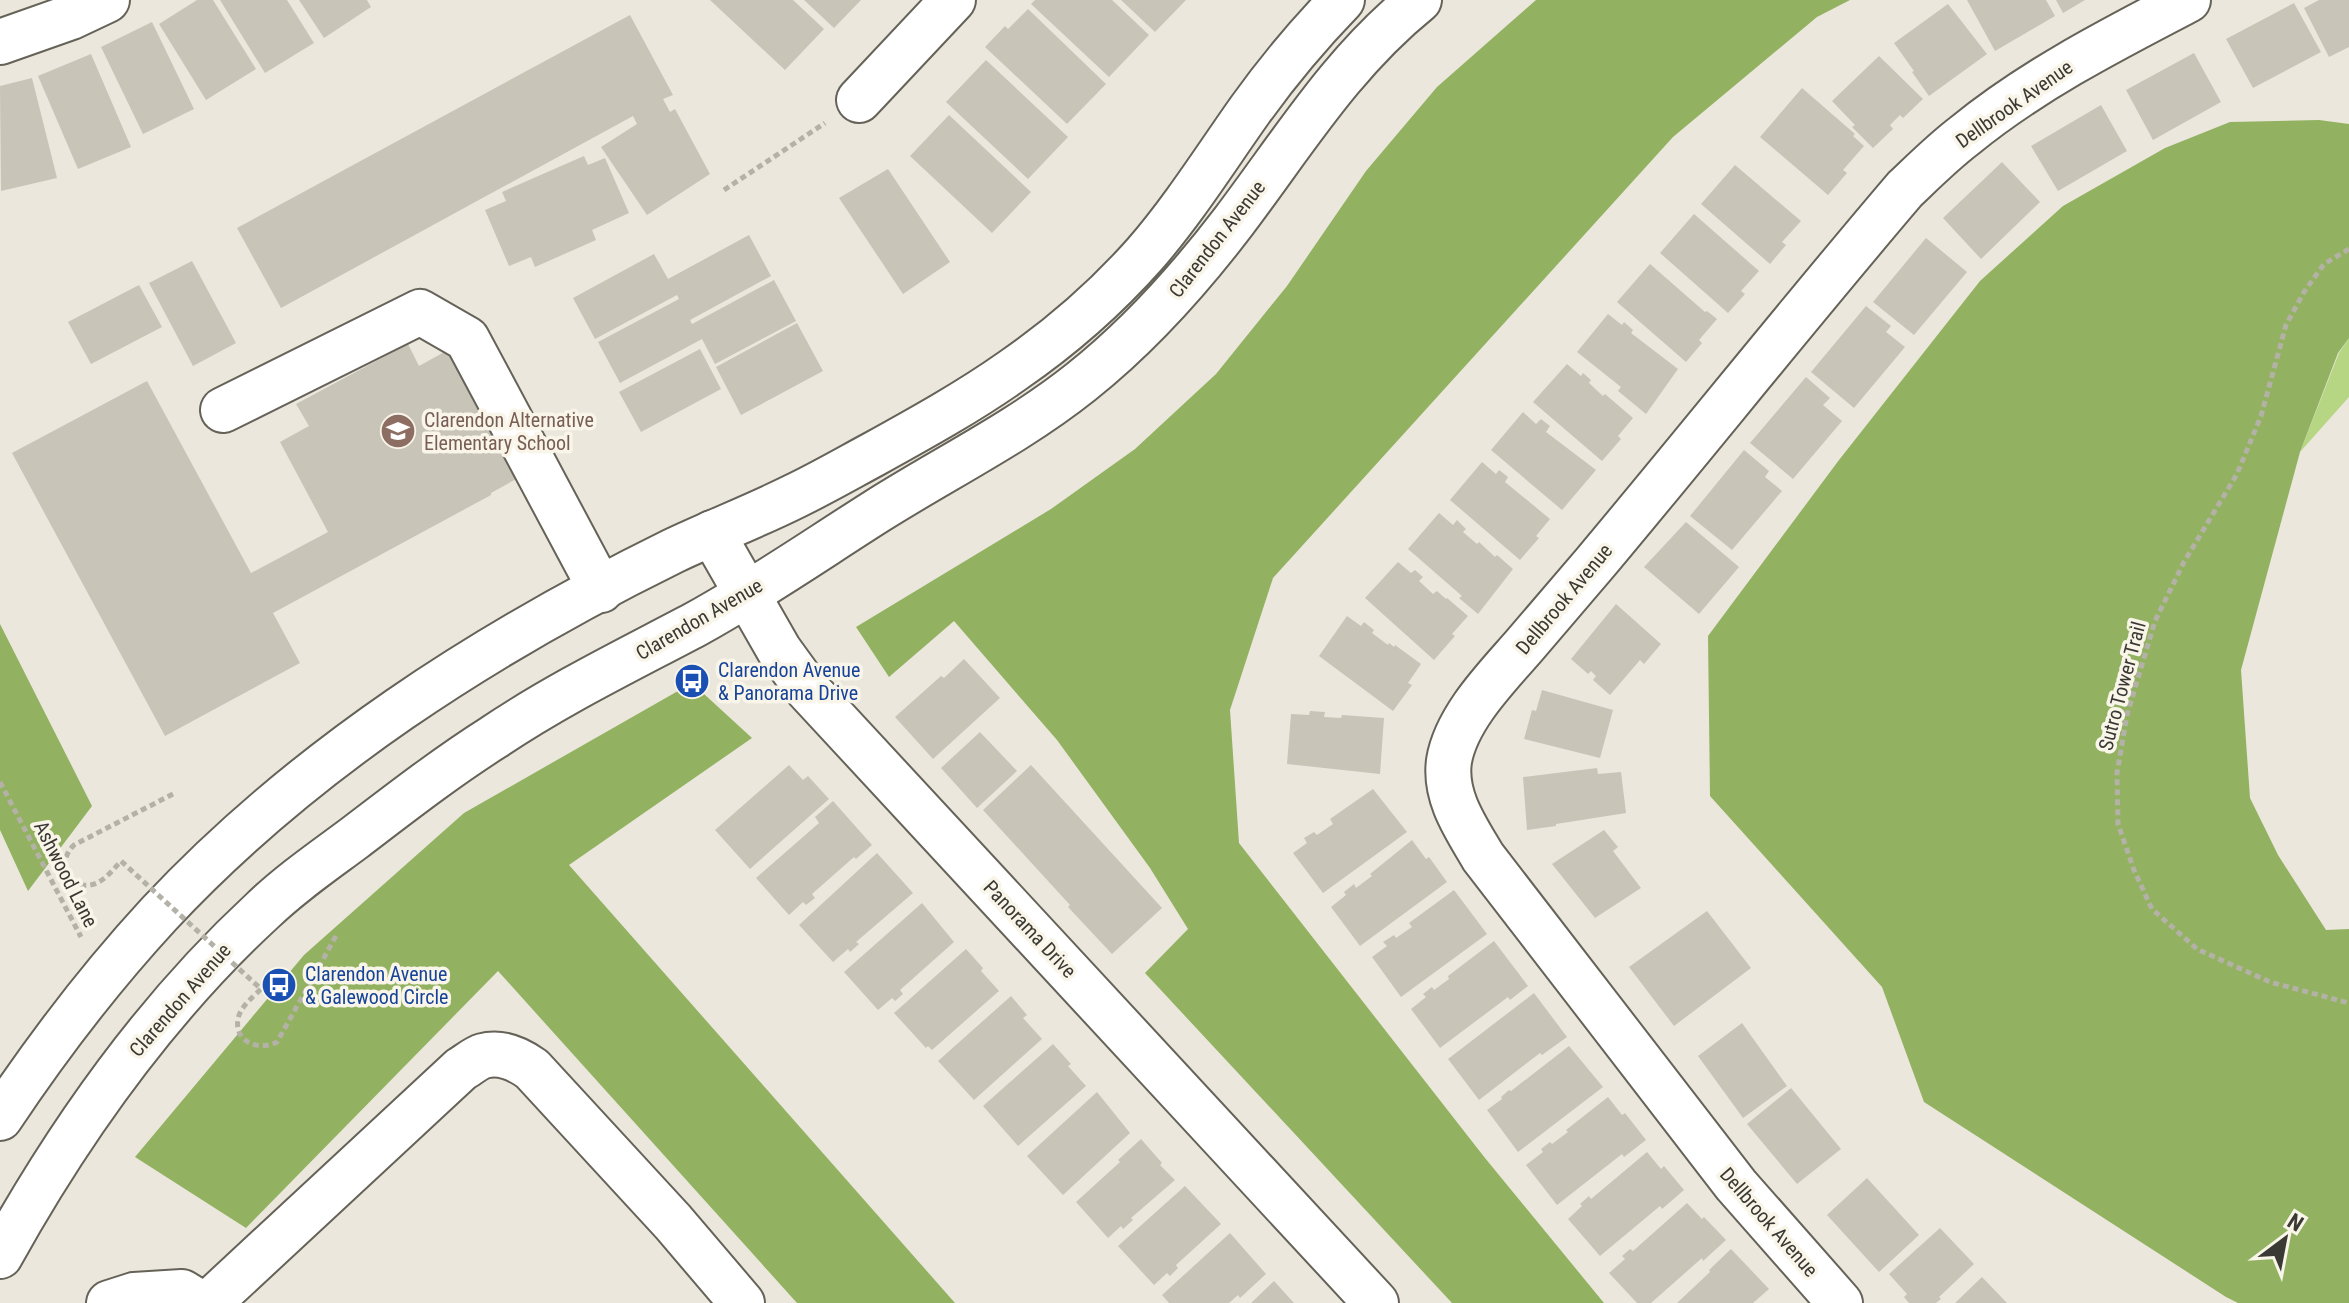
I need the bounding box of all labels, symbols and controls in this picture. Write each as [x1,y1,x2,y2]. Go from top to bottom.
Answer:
street label: Dellbrook Avenue [1951,55,2077,153]
street label: Clarendon Avenue [1164,176,1270,302]
place label: Clarendon Alternative Elementary School [424,408,594,455]
school or university icon: Clarendon Alternative Elementary School [379,412,417,450]
street label: Dellbrook Avenue [1511,539,1617,659]
street label: Clarendon Avenue [631,573,767,665]
street label: Sutro Tower Trail [2093,619,2151,753]
place label: Clarendon Avenue & Panorama Drive [718,658,860,705]
bus stop icon: Clarendon Avenue & Panorama Drive [673,662,711,700]
street label: Ashwood Lane [29,817,103,931]
street label: Panorama Drive [979,875,1081,983]
street label: Clarendon Avenue [124,938,236,1062]
place label: Clarendon Avenue & Galewood Circle [305,962,448,1009]
bus stop icon: Clarendon Avenue & Galewood Circle [260,966,298,1004]
street label: Dellbrook Avenue [1715,1162,1823,1282]
north arrow [2245,1199,2325,1279]
text: N [2283,1208,2308,1237]

